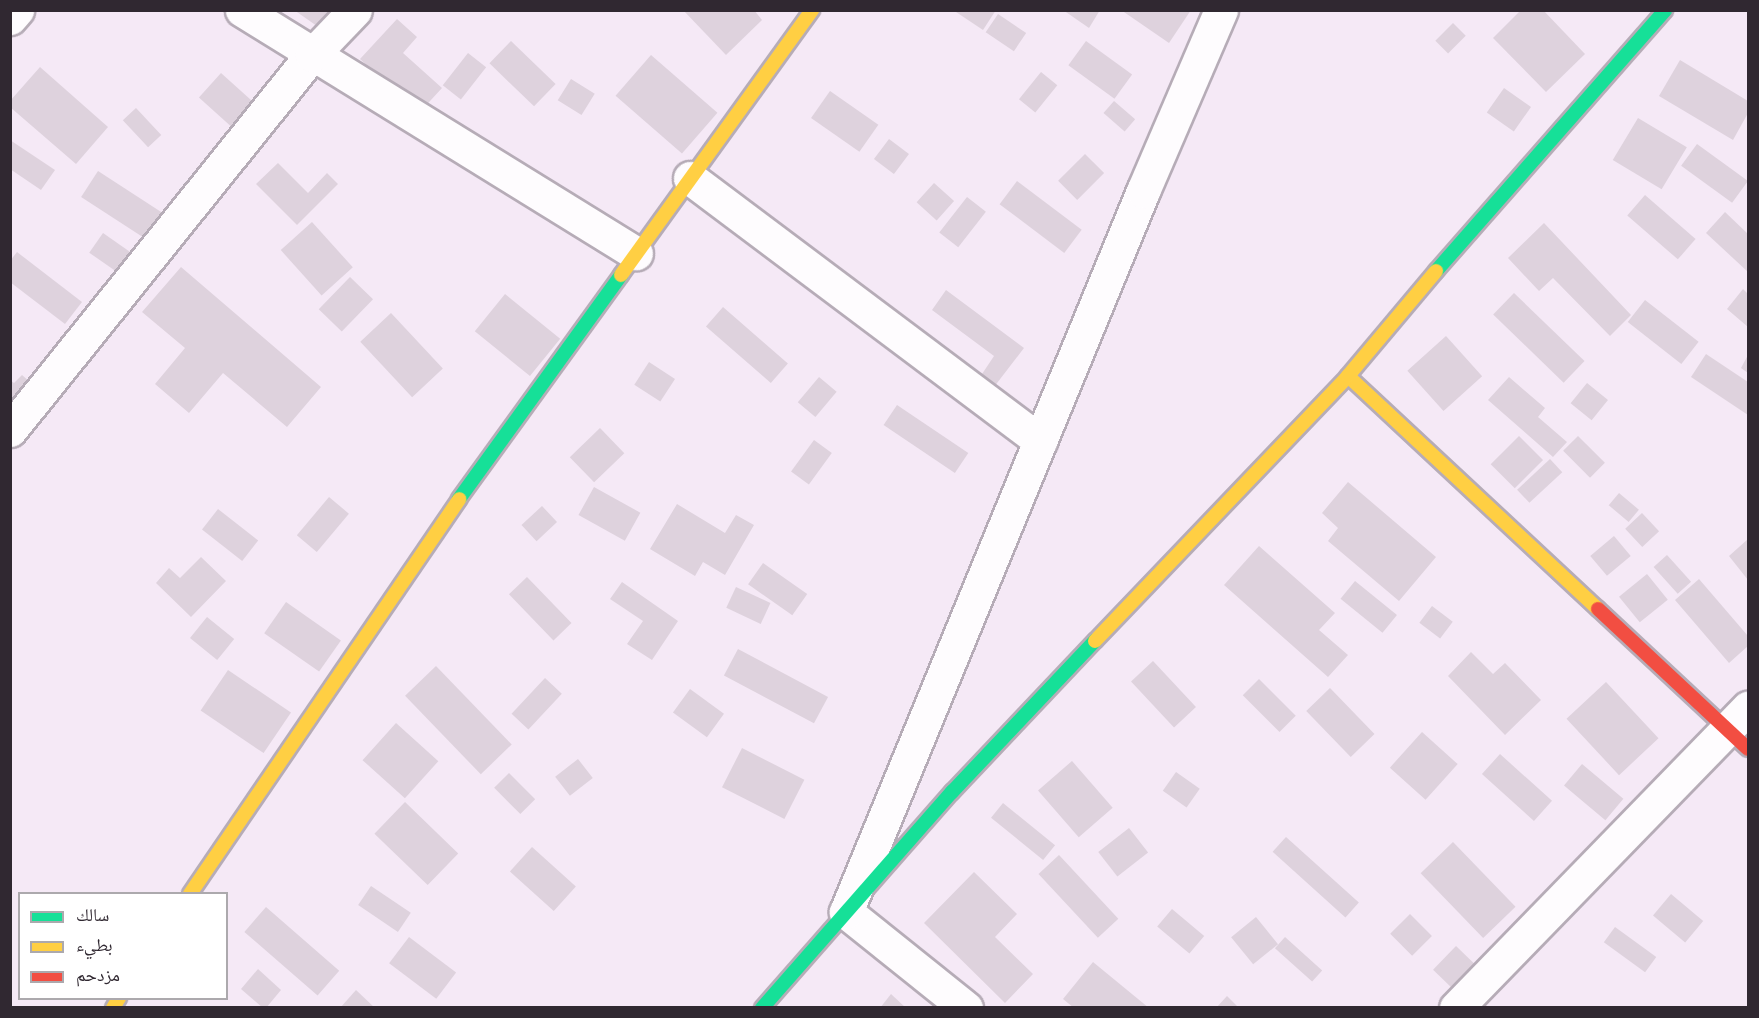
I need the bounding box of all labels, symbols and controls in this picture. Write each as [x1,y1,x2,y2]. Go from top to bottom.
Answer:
legend [18,892,228,1000]
text: سالك [76,905,109,926]
text: بطيء [76,935,113,956]
text: مزدحم [76,965,120,986]

